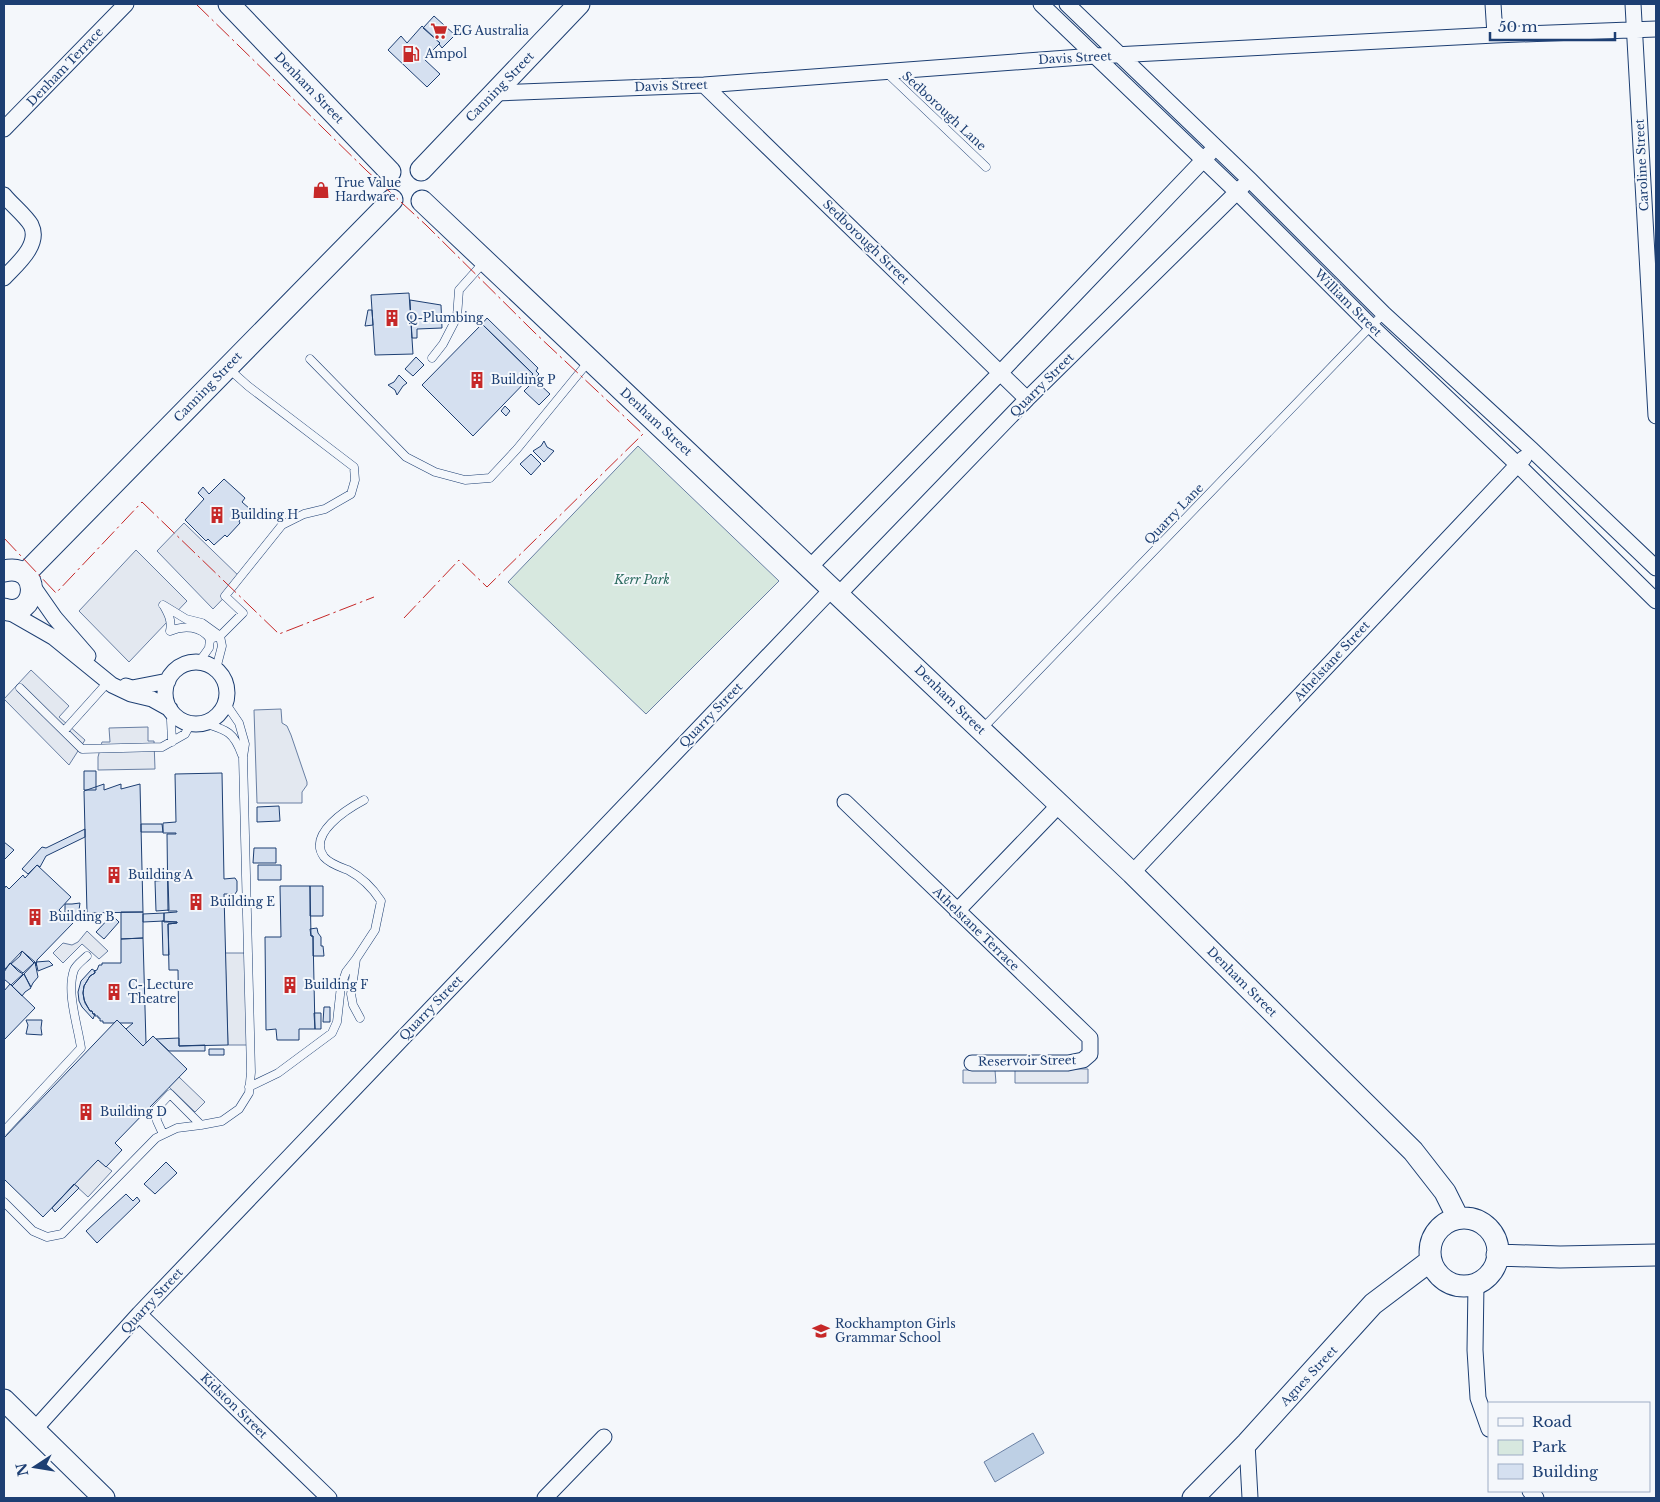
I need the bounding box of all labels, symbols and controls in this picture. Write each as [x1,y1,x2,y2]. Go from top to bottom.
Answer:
scale bar [1490,10,1615,42]
text: 50 m [1498,17,1538,36]
supermarket icon: EG Australia [429,21,449,41]
place label: EG Australia [453,23,529,38]
street label: Denham Terrace [23,24,106,109]
fuel station icon: Ampol [401,44,421,64]
place label: Ampol [424,46,467,61]
street label: Canning Street [462,48,537,125]
street label: Davis Street [1038,48,1112,67]
street label: Denham Street [272,49,347,127]
street label: Sedborough Lane [899,68,990,153]
street label: Davis Street [634,77,708,94]
street label: Caroline Street [1632,118,1651,212]
place label: True Value Hardware [335,175,401,204]
shop icon: True Value Hardware [311,180,331,200]
street label: Sedborough Street [820,196,913,287]
street label: William Street [1311,265,1385,340]
building icon: Q-Plumbing [382,308,402,328]
place label: Q-Plumbing [406,310,484,325]
street label: Canning Street [170,348,245,425]
street label: Quarry Street [1007,349,1077,420]
building icon: Building P [467,370,487,390]
place label: Building P [491,372,555,387]
street label: Denham Street [617,384,696,459]
street label: Quarry Lane [1141,480,1206,547]
building icon: Building H [207,505,227,525]
place label: Building H [231,507,298,522]
park label: Kerr Park [613,572,670,587]
street label: Athelstane Street [1290,617,1373,705]
street label: Denham Street [912,662,989,738]
street label: Quarry Street [676,679,746,750]
building icon: Building A [104,865,124,885]
place label: Building A [128,867,194,882]
street label: Athelstane Terrace [929,883,1023,974]
building icon: Building E [186,892,206,912]
place label: Building E [210,894,275,909]
building icon: Building B [25,907,45,927]
place label: Building B [49,909,114,924]
street label: Denham Street [1204,943,1281,1020]
street label: Quarry Street [396,972,466,1043]
building icon: Building F [280,975,300,995]
place label: C- Lecture Theatre [128,977,194,1006]
place label: Building F [304,977,368,992]
building icon: C- Lecture Theatre [104,982,124,1002]
street label: Reservoir Street [978,1052,1077,1069]
building icon: Building D [76,1102,96,1122]
place label: Building D [100,1104,167,1119]
street label: Quarry Street [117,1264,186,1337]
place label: Rockhampton Girls Grammar School [835,1316,956,1345]
school or university icon: Rockhampton Girls Grammar School [811,1321,831,1341]
street label: Agnes Street [1276,1342,1341,1410]
street label: Kidston Street [198,1370,271,1442]
legend [1488,1402,1650,1492]
text: Road [1532,1412,1572,1431]
text: Park [1532,1437,1568,1456]
north arrow [10,1442,60,1492]
text: N [12,1461,32,1478]
text: Building [1532,1462,1599,1481]

